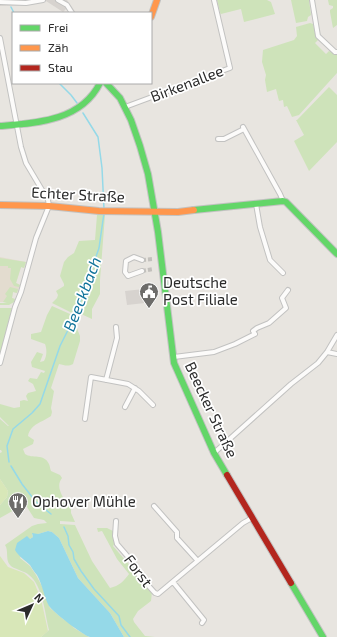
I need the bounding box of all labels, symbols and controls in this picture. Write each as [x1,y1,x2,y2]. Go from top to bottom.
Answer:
legend [12,12,152,84]
text: Frei [48,20,68,34]
text: Zäh [48,40,68,54]
text: Stau [48,60,73,74]
street label: Birkenallee [148,61,226,105]
street label: Echter Straße [31,183,125,205]
water label: Beeckbach [59,254,104,334]
place label: Deutsche Post Filiale [163,273,238,308]
public building icon: Deutsche Post Filiale [138,281,160,309]
street label: Beecker Straße [182,359,242,460]
restaurant icon: Ophover Mühle [7,491,29,519]
place label: Ophover Mühle [32,492,136,510]
street label: Forst [121,551,157,590]
north arrow [12,585,52,625]
text: N [32,590,47,605]

